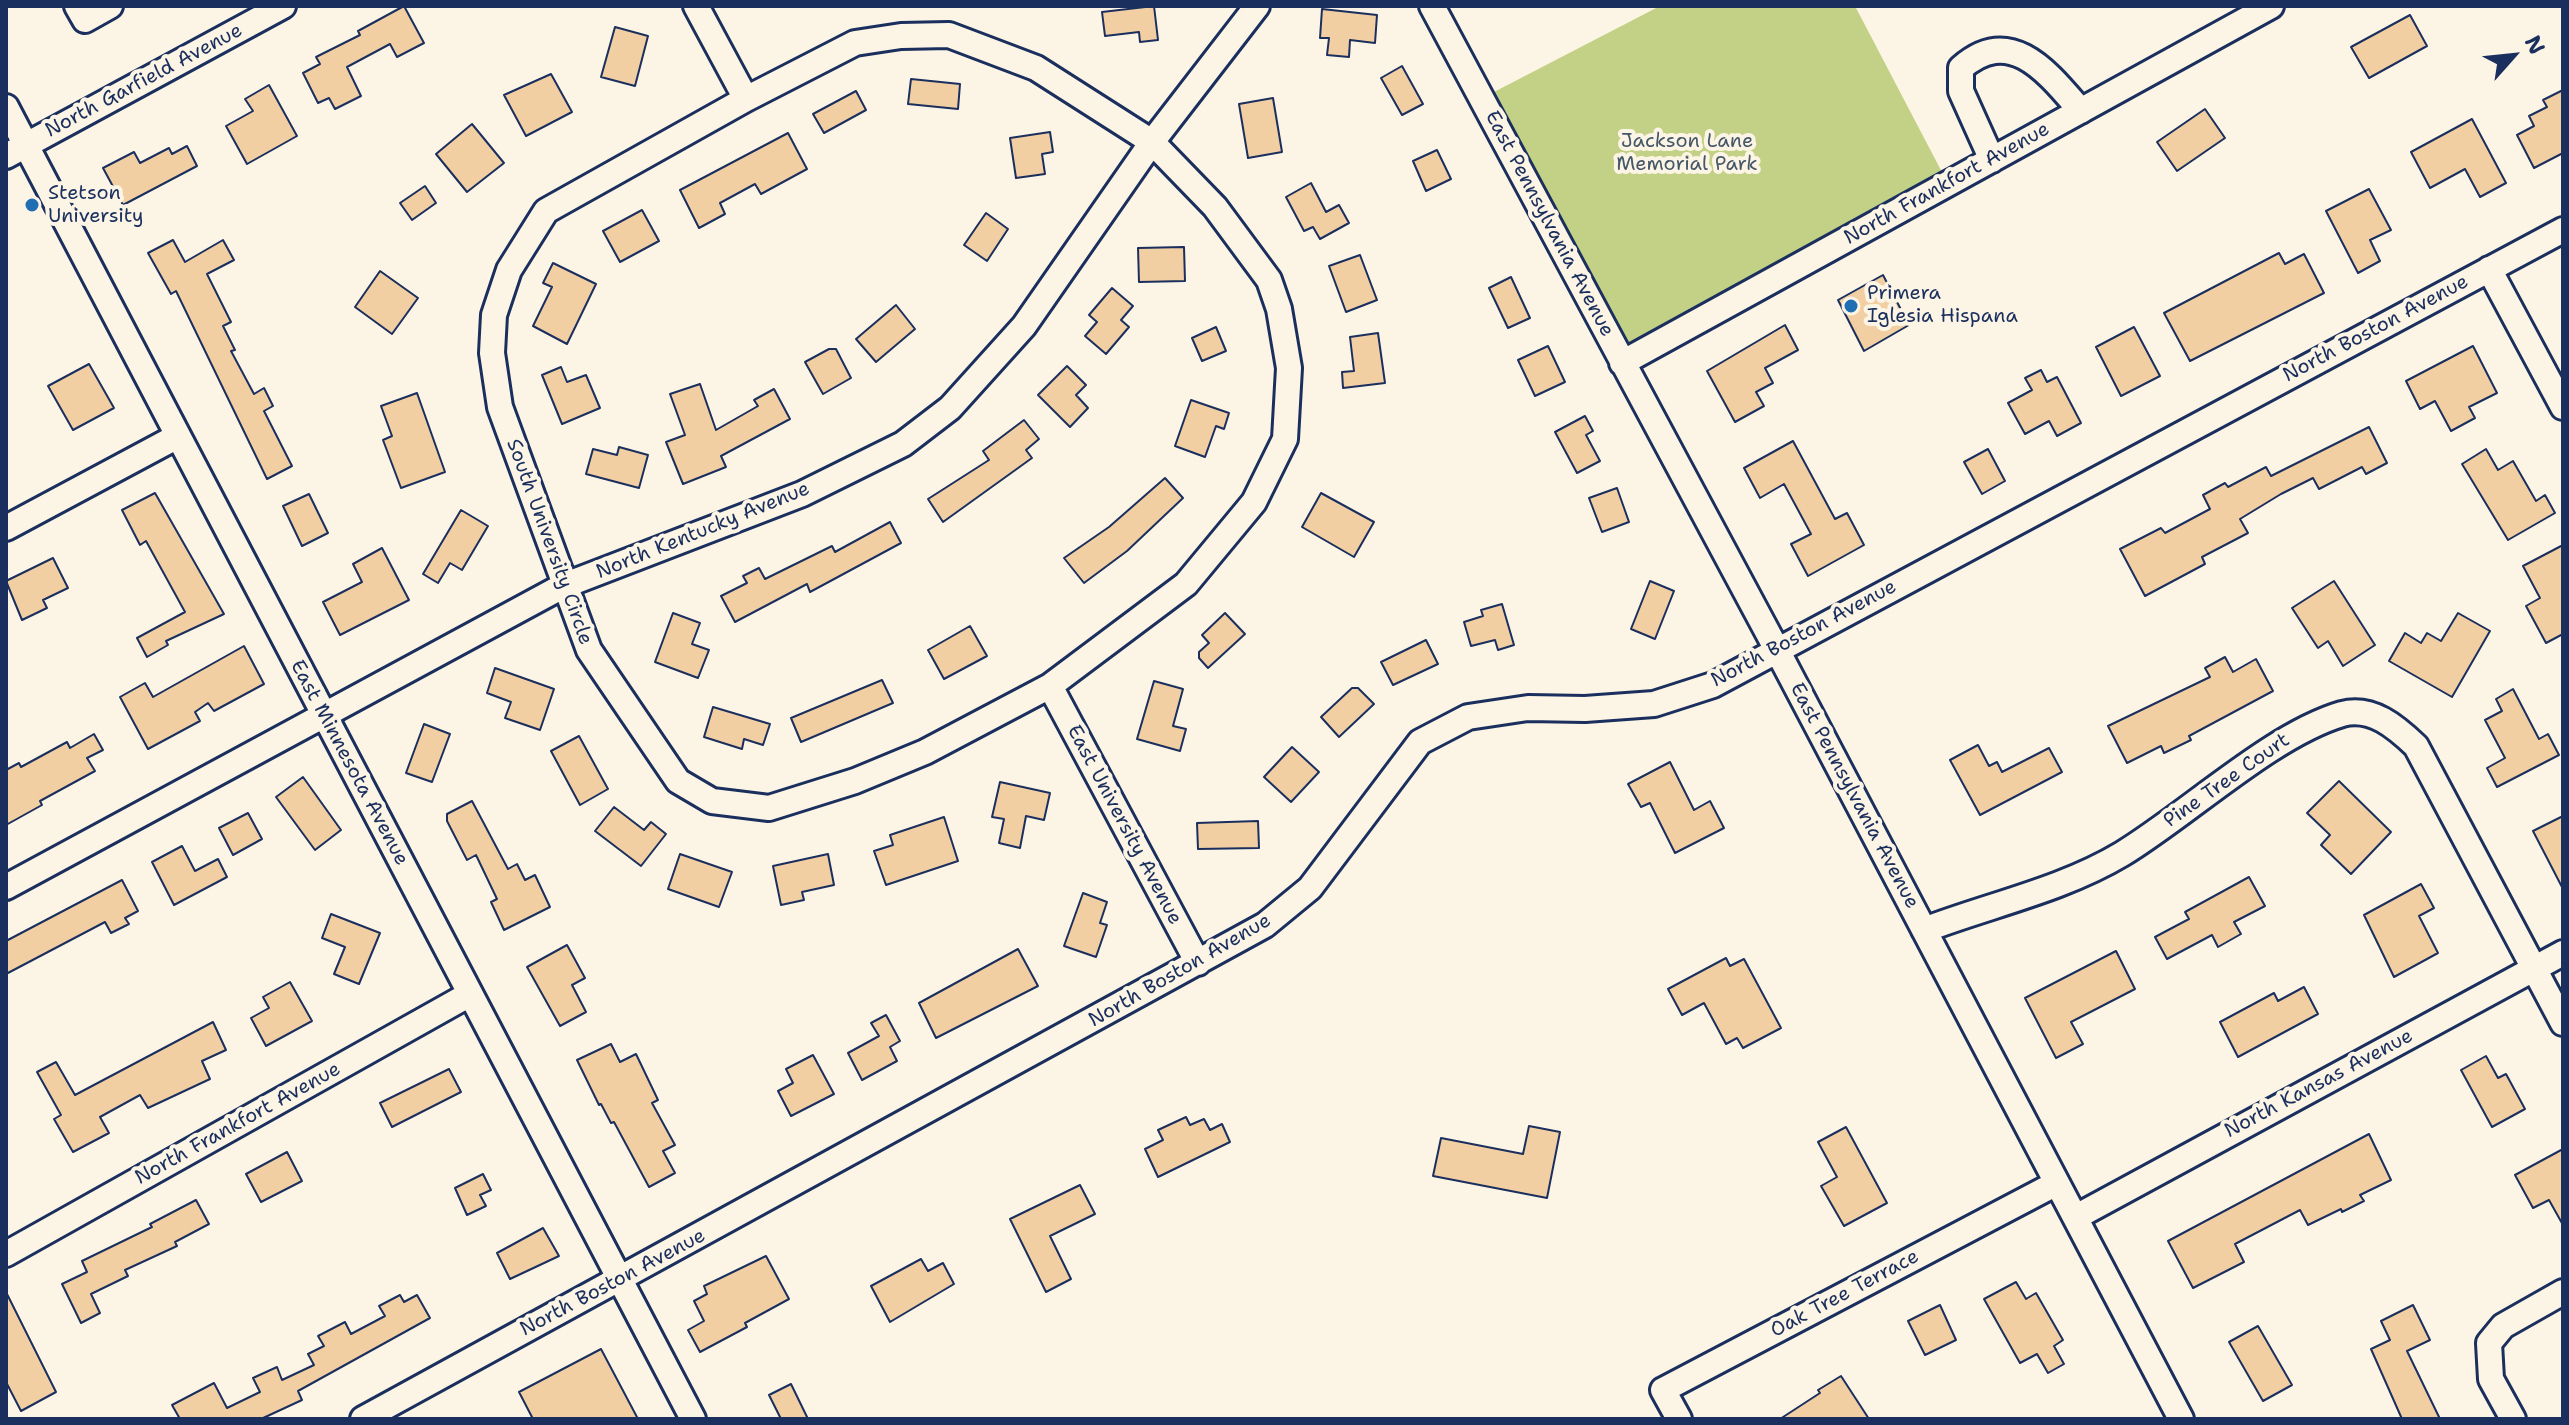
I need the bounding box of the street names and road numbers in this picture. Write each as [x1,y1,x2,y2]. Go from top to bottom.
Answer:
street label: North Garfield Avenue [41,19,247,143]
street label: East Pennsylvania Avenue [1479,107,1619,341]
street label: North Frankfort Avenue [1840,117,2054,251]
street label: North Boston Avenue [2279,270,2473,388]
street label: South University Circle [501,436,597,648]
street label: North Kentucky Avenue [593,477,813,585]
street label: North Boston Avenue [1707,575,1901,693]
street label: East Minnesota Avenue [285,656,413,870]
street label: East Pennsylvania Avenue [1784,679,1924,913]
street label: East University Avenue [1061,721,1187,929]
street label: Pine Tree Court [2159,729,2295,833]
street label: North Boston Avenue [1085,909,1275,1033]
street label: North Kansas Avenue [2221,1024,2417,1144]
street label: North Frankfort Avenue [131,1057,345,1191]
street label: North Boston Avenue [516,1224,710,1342]
street label: Oak Tree Terrace [1767,1245,1923,1343]

